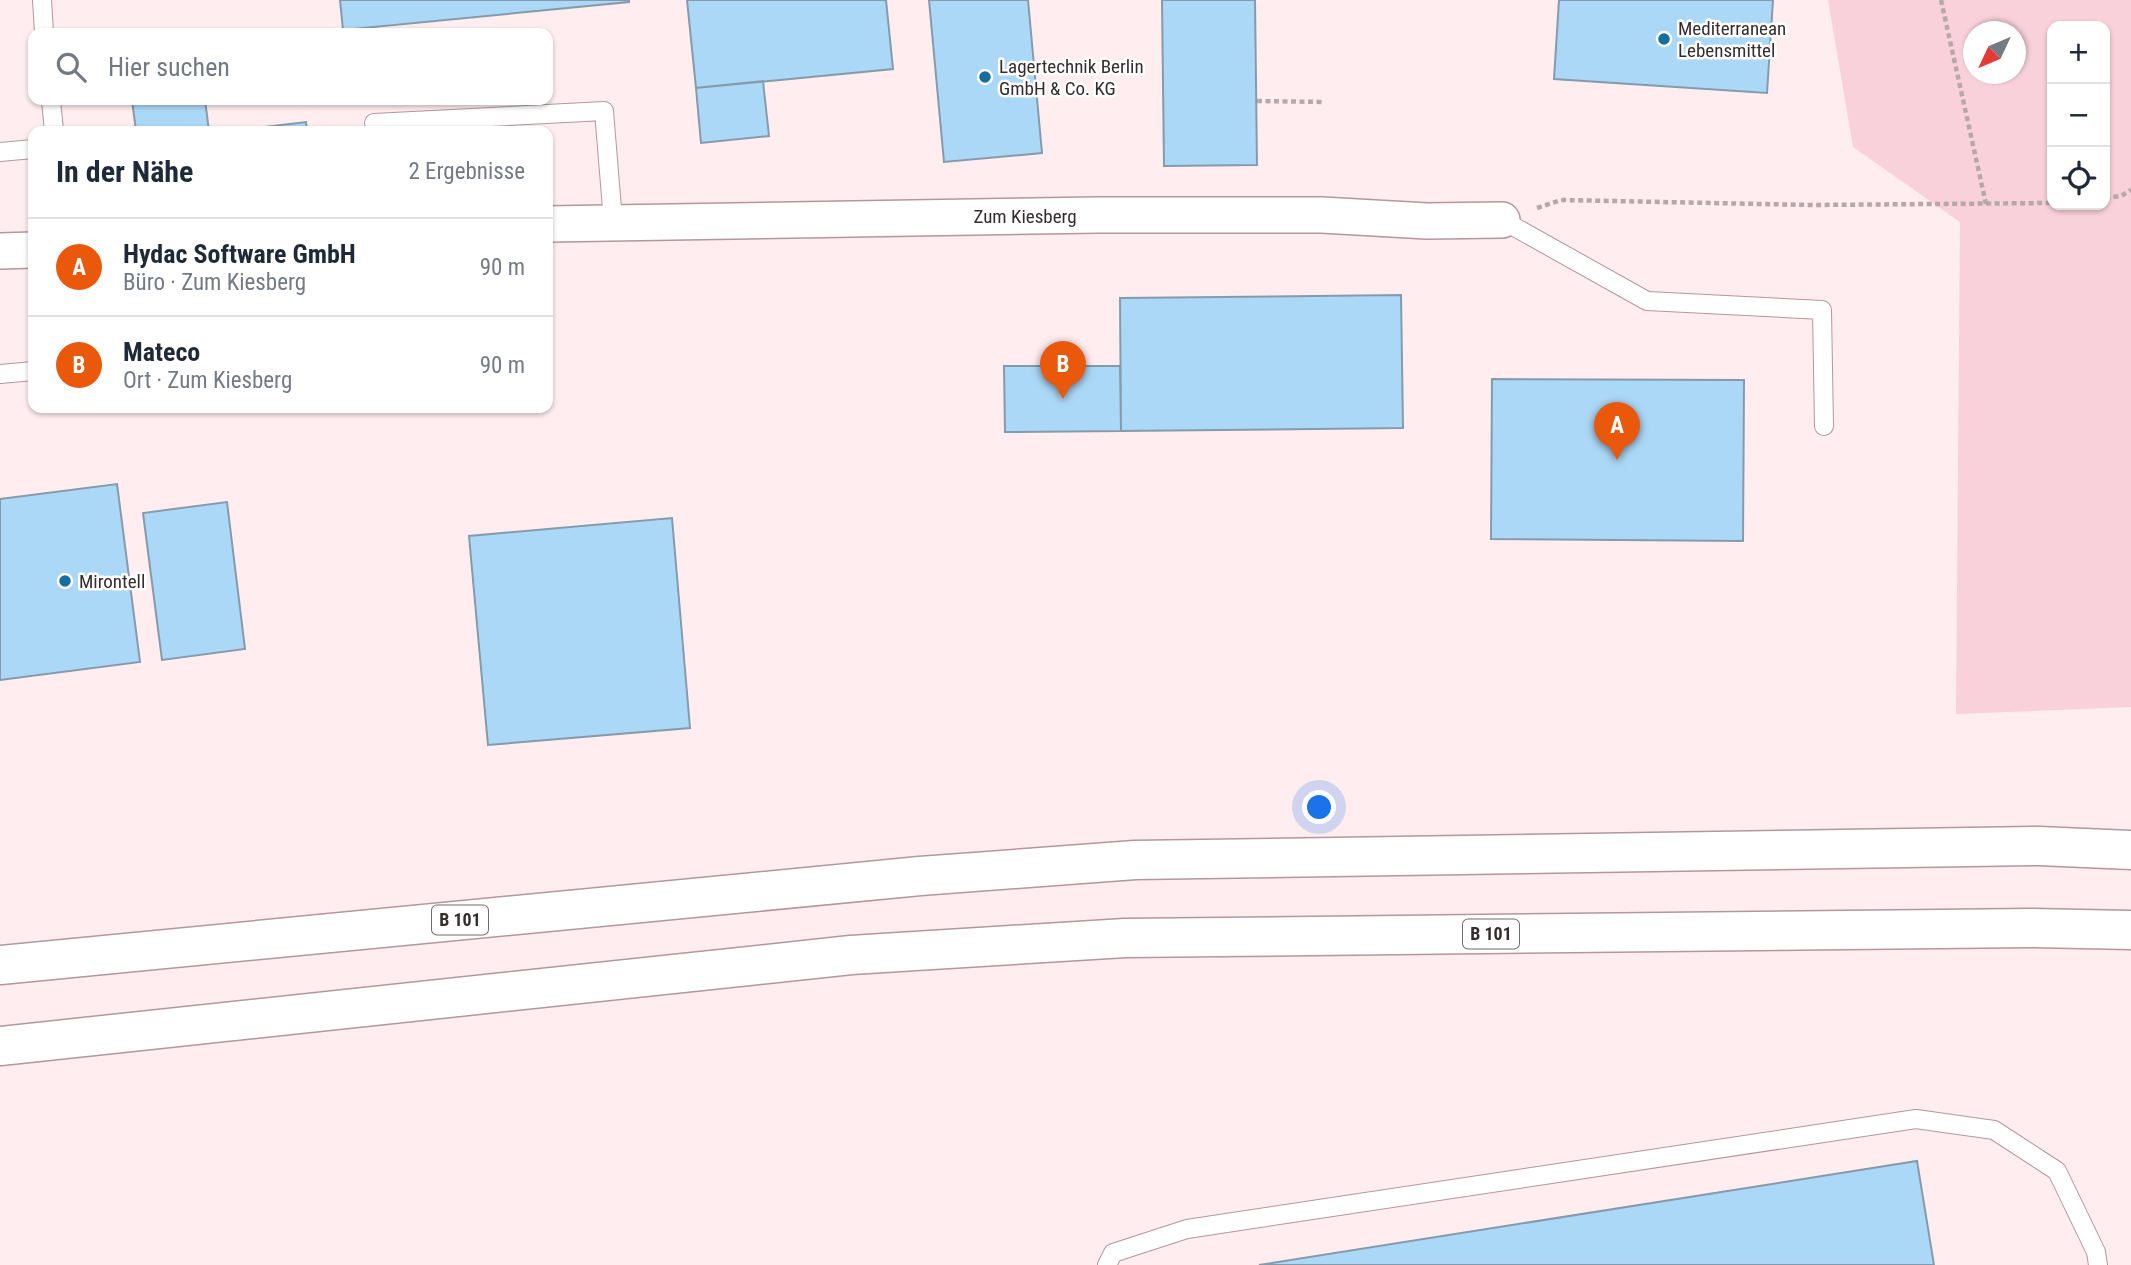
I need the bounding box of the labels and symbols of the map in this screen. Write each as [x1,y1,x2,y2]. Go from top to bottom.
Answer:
place label: Mediterranean Lebensmittel [1678,17,1786,62]
north arrow [1963,21,2026,84]
marker: Mediterranean Lebensmittel [1656,31,1672,47]
place label: Lagertechnik Berlin GmbH & Co. KG [999,55,1144,100]
marker: Lagertechnik Berlin GmbH & Co. KG [977,69,993,85]
street label: Zum Kiesberg [973,205,1077,228]
pin: B [1040,341,1086,399]
pin: A [1594,402,1640,460]
place label: Mirontell [79,570,145,593]
marker: Mirontell [57,573,73,589]
your location [1302,790,1336,824]
road number: B 101 [432,905,488,934]
road number: B 101 [1463,919,1519,948]

